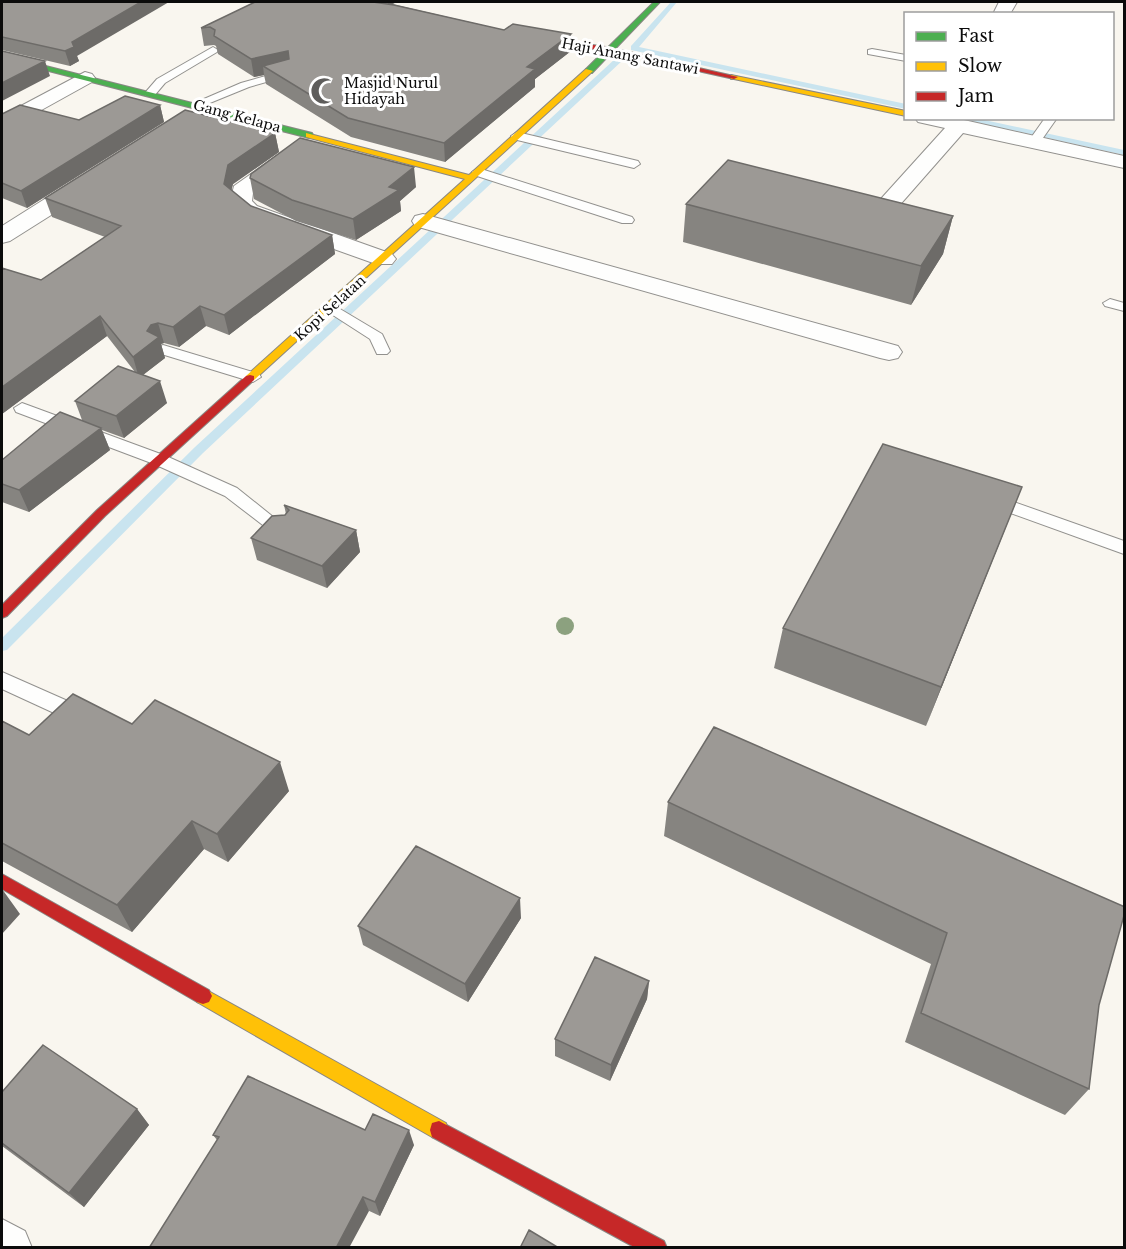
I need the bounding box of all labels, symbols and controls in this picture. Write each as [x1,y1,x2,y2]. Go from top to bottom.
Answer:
legend [904,12,1114,120]
text: Fast [958,25,995,47]
street label: Haji Anang Santawi [560,34,700,78]
text: Slow [958,55,1003,77]
place label: Masjid Nurul Hidayah [344,74,439,108]
mosque icon: Masjid Nurul Hidayah [309,76,339,106]
text: Jam [956,85,994,107]
street label: Gang Kelapa [191,96,283,136]
street label: Kopi Selatan [291,271,370,345]

